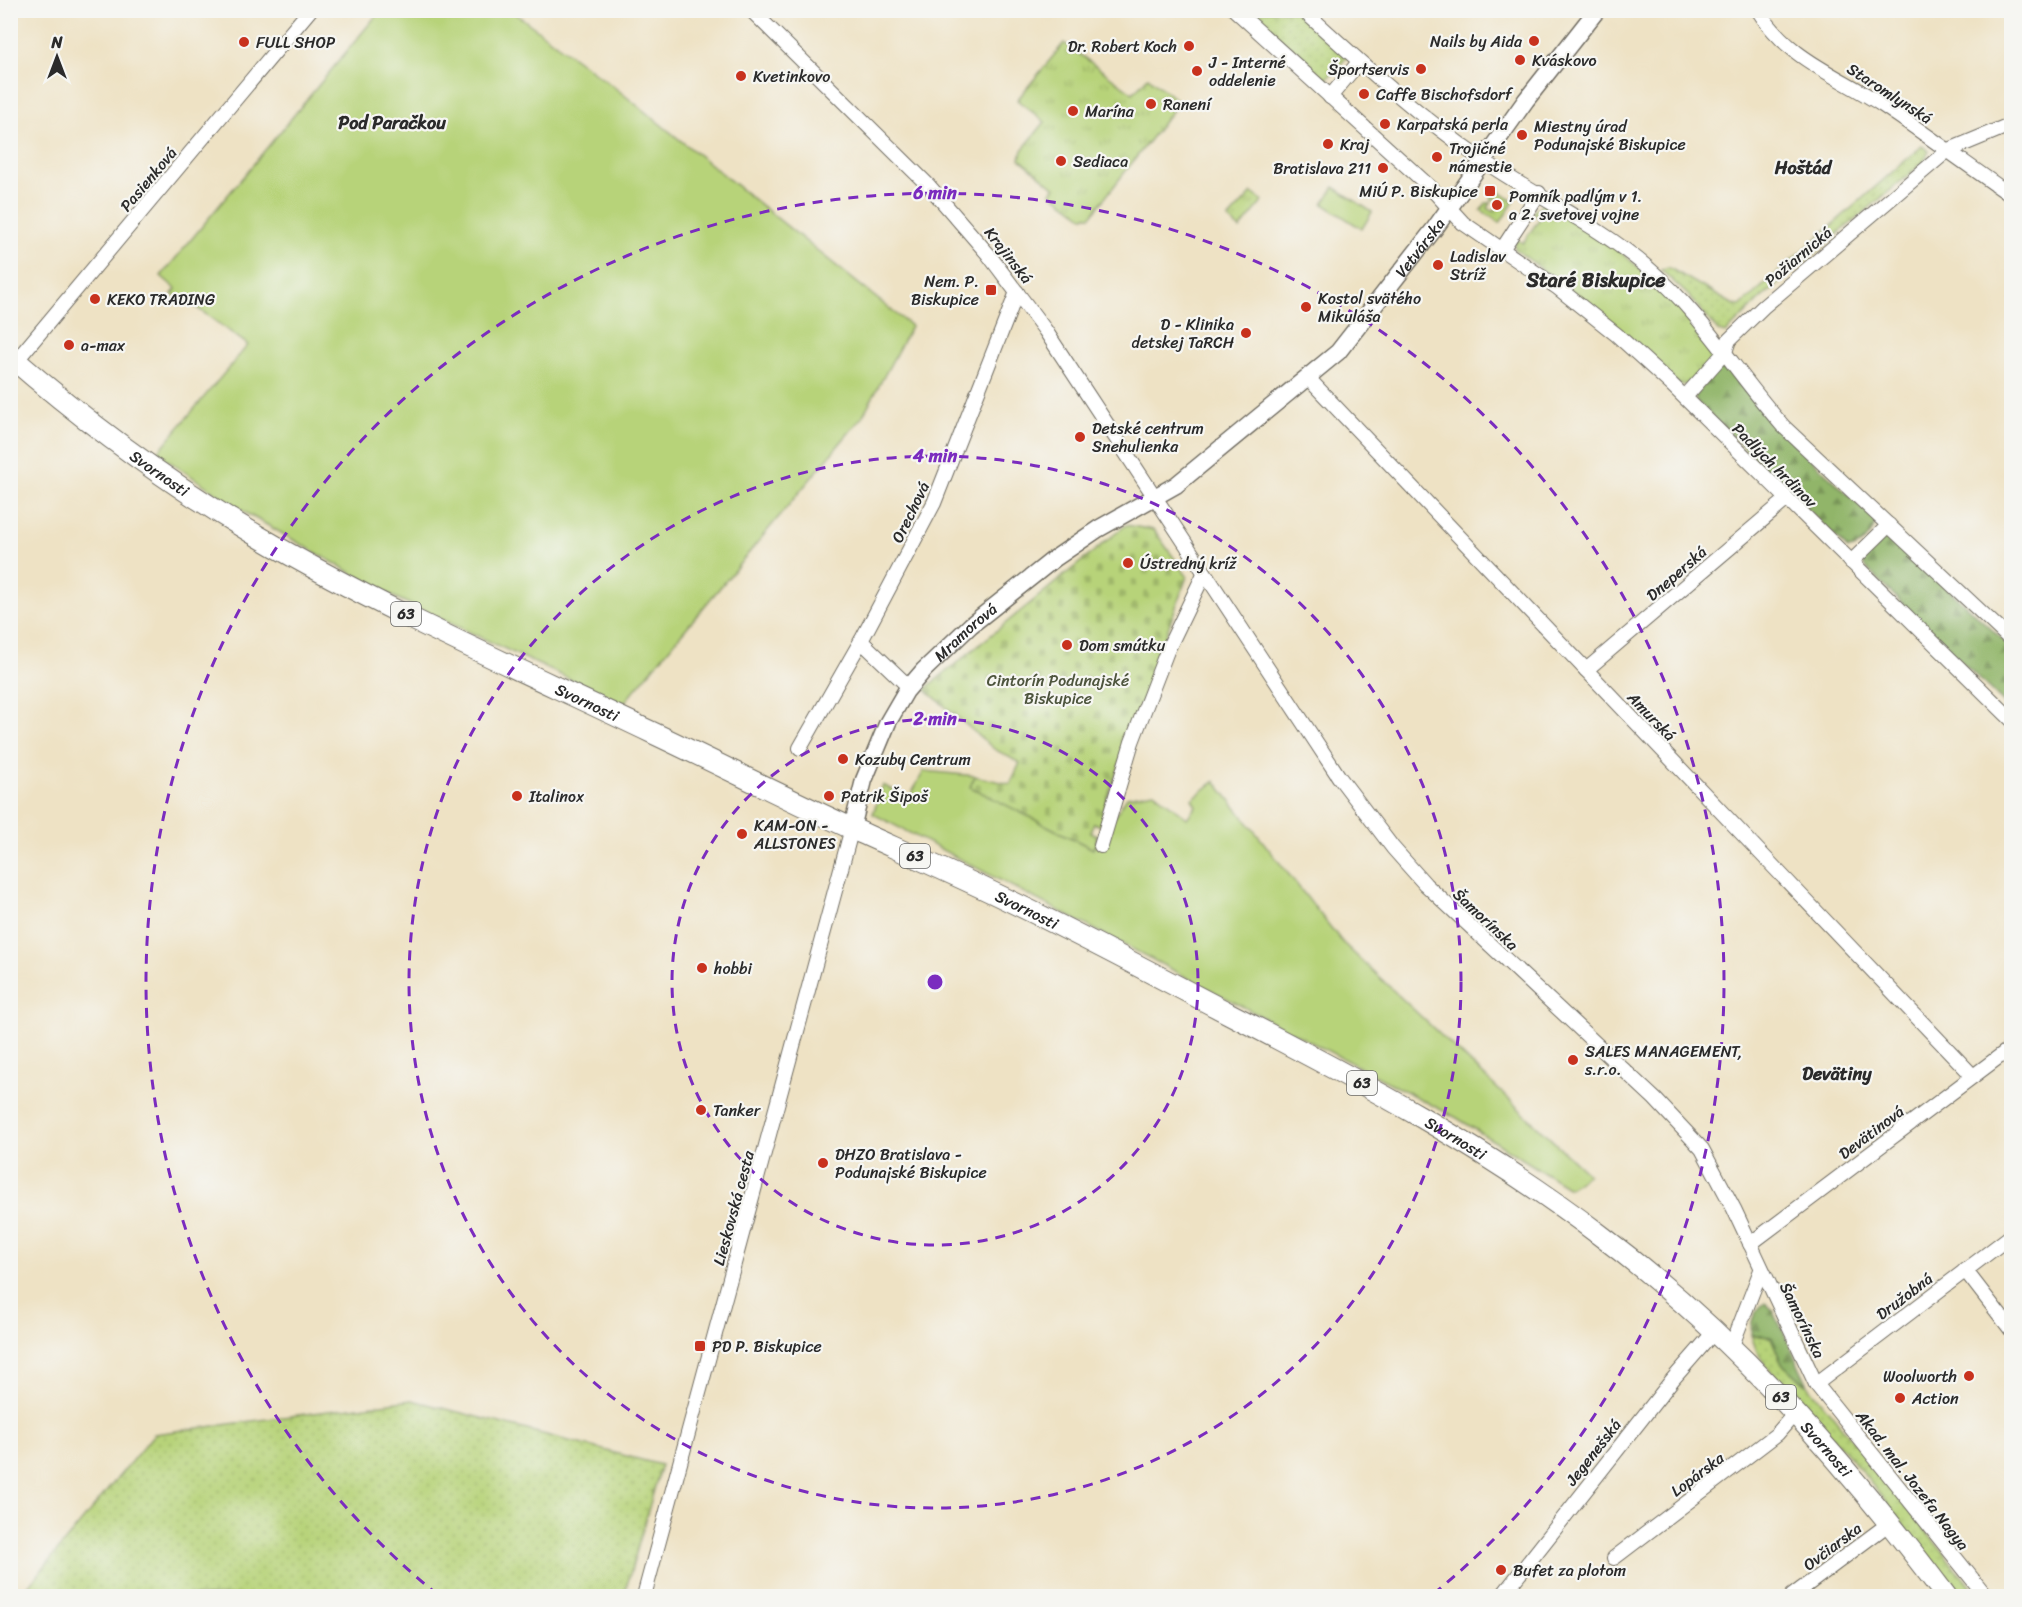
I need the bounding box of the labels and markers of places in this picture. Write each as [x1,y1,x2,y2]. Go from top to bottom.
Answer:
place label: Nails by Aida [1430,27,1523,56]
place label: FULL SHOP [256,28,336,57]
place label: Dr. Robert Koch [1068,32,1177,61]
marker: Nails by Aida [1527,34,1541,48]
marker: FULL SHOP [237,35,251,49]
marker: Dr. Robert Koch [1182,39,1196,53]
place label: Kváskovo [1532,46,1597,75]
place label: J - Interné oddelenie [1208,48,1286,95]
marker: Kváskovo [1513,53,1527,67]
place label: Športservis [1328,55,1410,84]
place label: Kvetinkovo [753,62,830,91]
marker: Športservis [1414,62,1428,76]
marker: J - Interné oddelenie [1190,64,1204,78]
marker: Kvetinkovo [734,69,748,83]
place label: Caffe Bischofsdorf [1376,80,1514,109]
marker: Caffe Bischofsdorf [1357,87,1371,101]
place label: Ranení [1163,90,1213,119]
place label: Marína [1085,97,1135,126]
marker: Ranení [1144,97,1158,111]
marker: Marína [1066,104,1080,118]
place label: Karpatská perla [1397,110,1509,139]
place label: Miestny úrad Podunajské Biskupice [1534,112,1686,159]
marker: Karpatská perla [1378,117,1392,131]
marker: Miestny úrad Podunajské Biskupice [1515,128,1529,142]
place label: Kraj [1340,130,1370,159]
place label: Trojičné námestie [1449,134,1512,181]
marker: Kraj [1321,137,1335,151]
place label: Sediaca [1073,147,1128,176]
marker: Trojičné námestie [1430,150,1444,164]
marker: Sediaca [1054,154,1068,168]
place label: Bratislava 211 [1273,154,1371,183]
marker: Bratislava 211 [1376,161,1390,175]
place label: MiÚ P. Biskupice [1359,177,1478,206]
place label: Pomník padlým v 1. a 2. svetovej vojne [1509,182,1642,229]
marker: MiÚ P. Biskupice [1483,184,1497,198]
marker: Pomník padlým v 1. a 2. svetovej vojne [1490,198,1504,212]
place label: Ladislav Stríž [1450,242,1507,289]
marker: Ladislav Stríž [1431,258,1445,272]
place label: Nem. P. Biskupice [911,267,979,314]
marker: Nem. P. Biskupice [984,283,998,297]
place label: Kostol svätého Mikuláša [1318,284,1421,331]
place label: KEKO TRADING [107,285,215,314]
marker: KEKO TRADING [88,292,102,306]
marker: Kostol svätého Mikuláša [1299,300,1313,314]
place label: D - Klinika detskej TaRCH [1132,310,1235,357]
marker: D - Klinika detskej TaRCH [1239,326,1253,340]
place label: a-max [81,331,126,360]
marker: a-max [62,338,76,352]
place label: Detské centrum Snehulienka [1092,414,1204,461]
marker: Detské centrum Snehulienka [1073,430,1087,444]
place label: Ústredný kríž [1140,549,1238,578]
marker: Ústredný kríž [1121,556,1135,570]
place label: Dom smútku [1079,631,1166,660]
marker: Dom smútku [1060,638,1074,652]
place label: Kozuby Centrum [855,745,971,774]
marker: Kozuby Centrum [836,752,850,766]
place label: Italinox [528,782,585,811]
place label: Patrik Šipoš [841,782,929,811]
marker: Italinox [510,789,524,803]
marker: Patrik Šipoš [822,789,836,803]
place label: KAM-ON - ALLSTONES [753,811,836,858]
marker: KAM-ON - ALLSTONES [735,827,749,841]
place label: hobbi [713,954,753,983]
marker: hobbi [695,961,709,975]
centre of rings [925,972,945,992]
place label: SALES MANAGEMENT, s.r.o. [1584,1037,1742,1084]
marker: SALES MANAGEMENT, s.r.o. [1566,1053,1580,1067]
place label: Tanker [713,1096,762,1125]
marker: Tanker [694,1103,708,1117]
place label: DHZO Bratislava - Podunajské Biskupice [835,1140,987,1187]
marker: DHZO Bratislava - Podunajské Biskupice [816,1156,830,1170]
place label: PD P. Biskupice [712,1332,822,1361]
marker: PD P. Biskupice [693,1339,707,1353]
place label: Woolworth [1883,1362,1957,1391]
marker: Woolworth [1962,1369,1976,1383]
place label: Action [1911,1384,1959,1413]
marker: Action [1893,1391,1907,1405]
place label: Bufet za plotom [1513,1556,1626,1585]
marker: Bufet za plotom [1494,1563,1508,1577]

